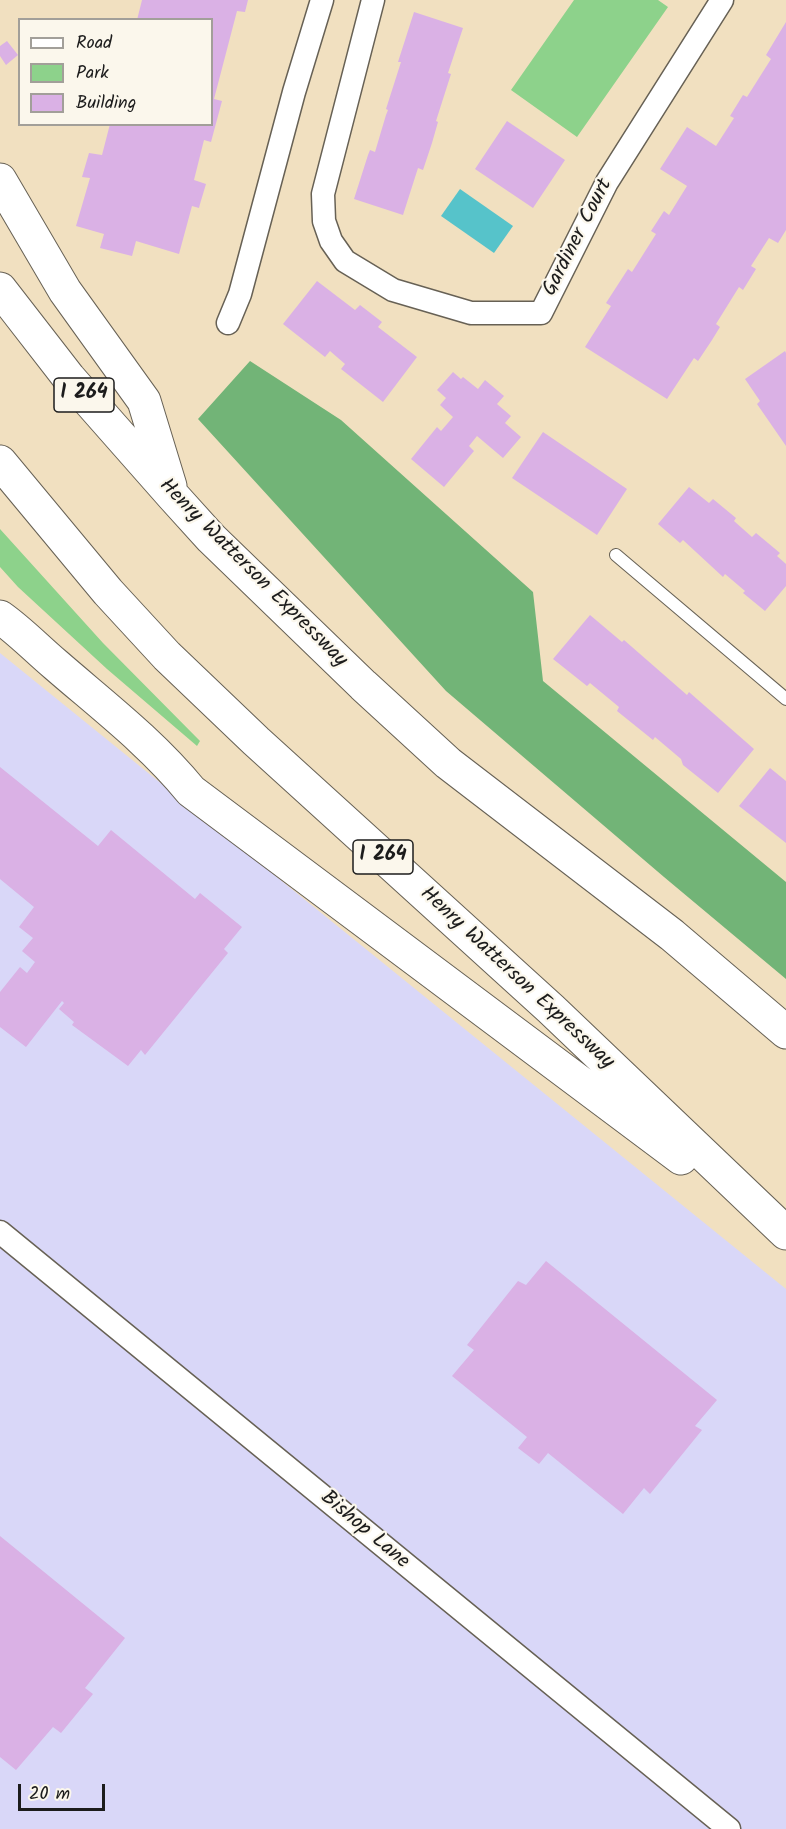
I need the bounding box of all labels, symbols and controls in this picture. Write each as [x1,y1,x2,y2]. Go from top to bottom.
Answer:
legend [18,18,213,126]
text: Road [76,29,112,58]
text: Park [76,59,109,88]
text: Building [76,89,136,118]
street label: Gardiner Court [539,175,619,301]
road number: I 264 [54,378,114,412]
street label: Henry Watterson Expressway [152,474,352,674]
road number: I 264 [353,840,413,874]
street label: Henry Watterson Expressway [414,882,618,1076]
street label: Bishop Lane [314,1486,414,1576]
scale bar [21,1772,108,1810]
text: 20 m [29,1780,70,1809]

